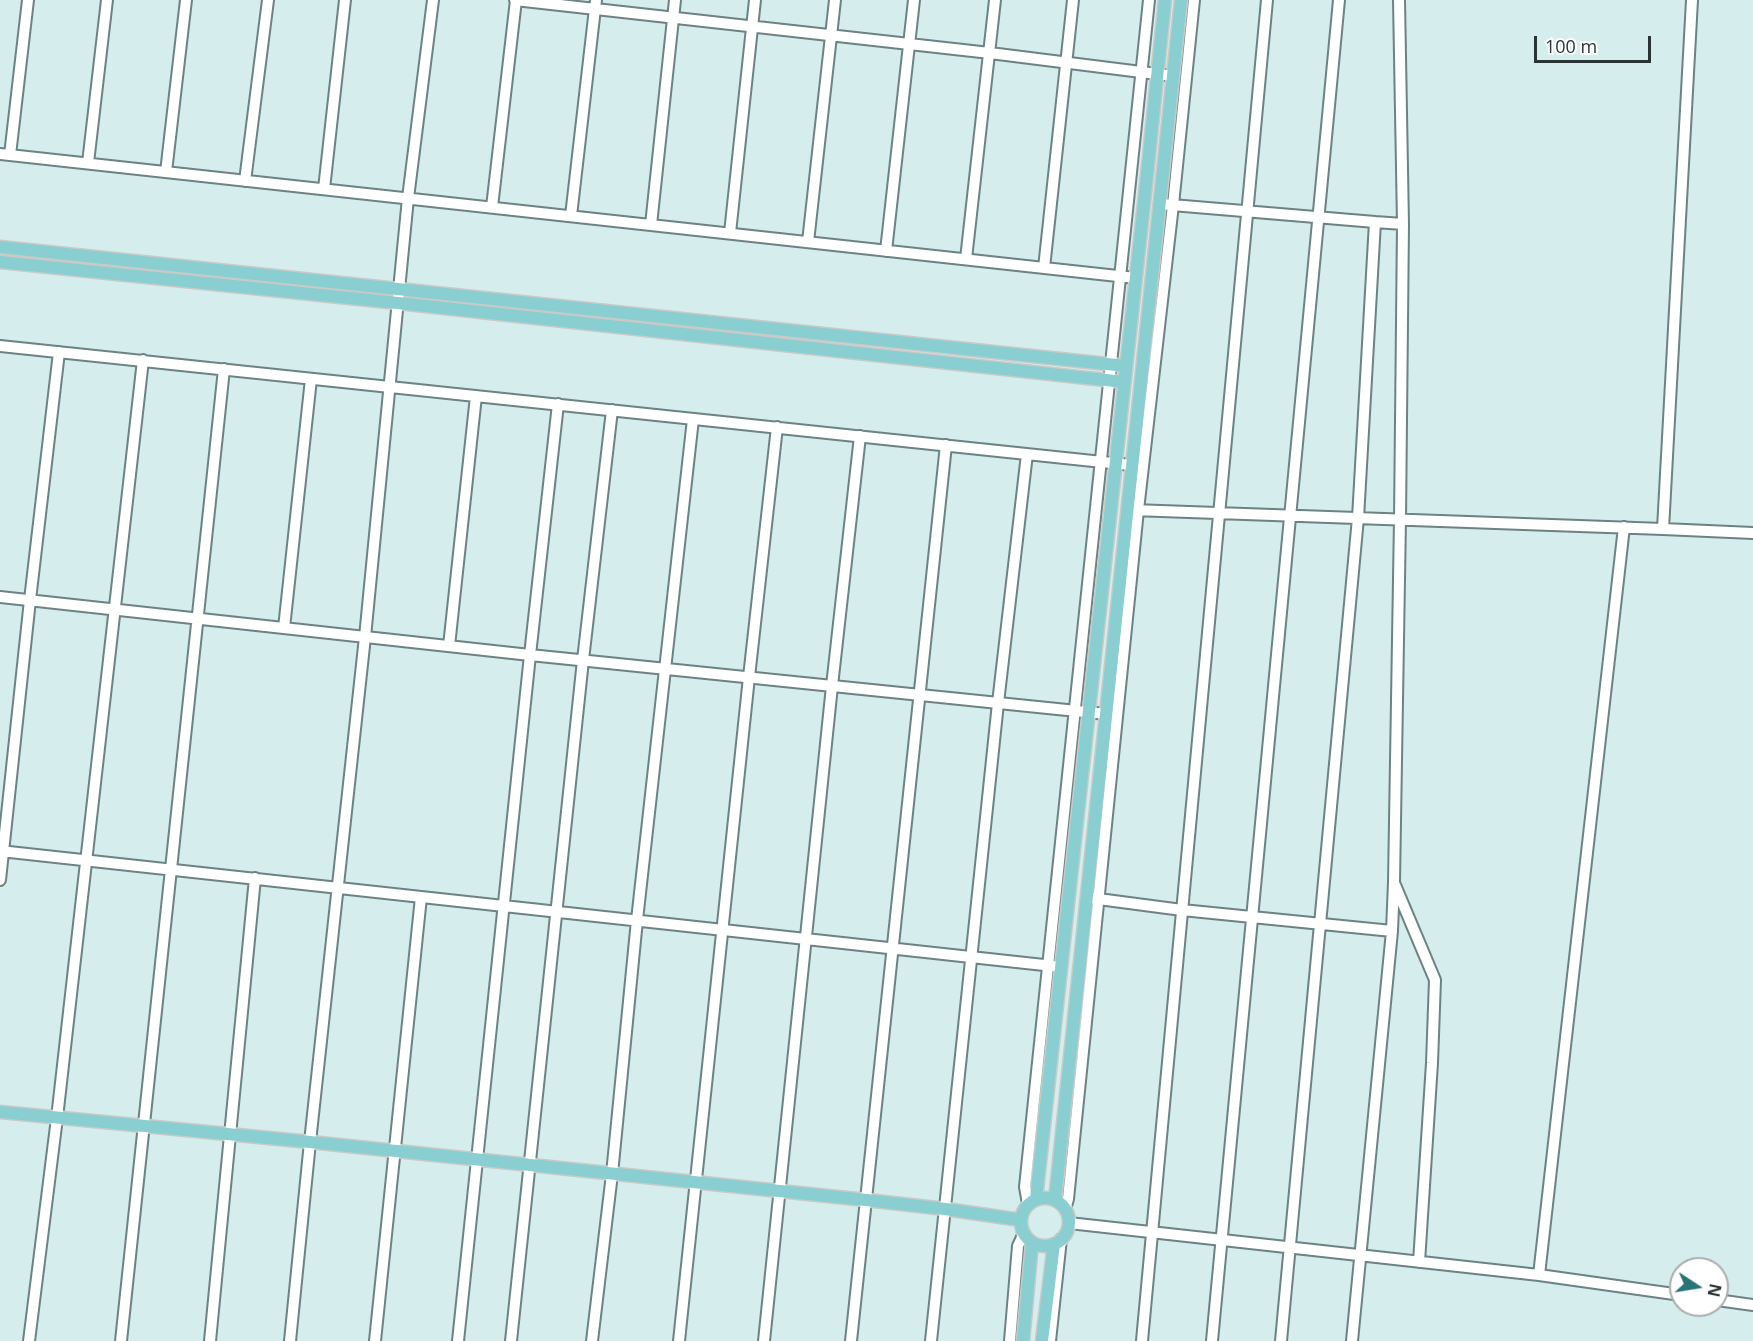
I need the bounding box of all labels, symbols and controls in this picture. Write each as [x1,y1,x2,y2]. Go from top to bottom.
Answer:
scale bar [1537,24,1654,62]
text: 100 m [1545,34,1597,58]
north arrow [1669,1257,1729,1317]
text: N [1703,1282,1727,1299]

